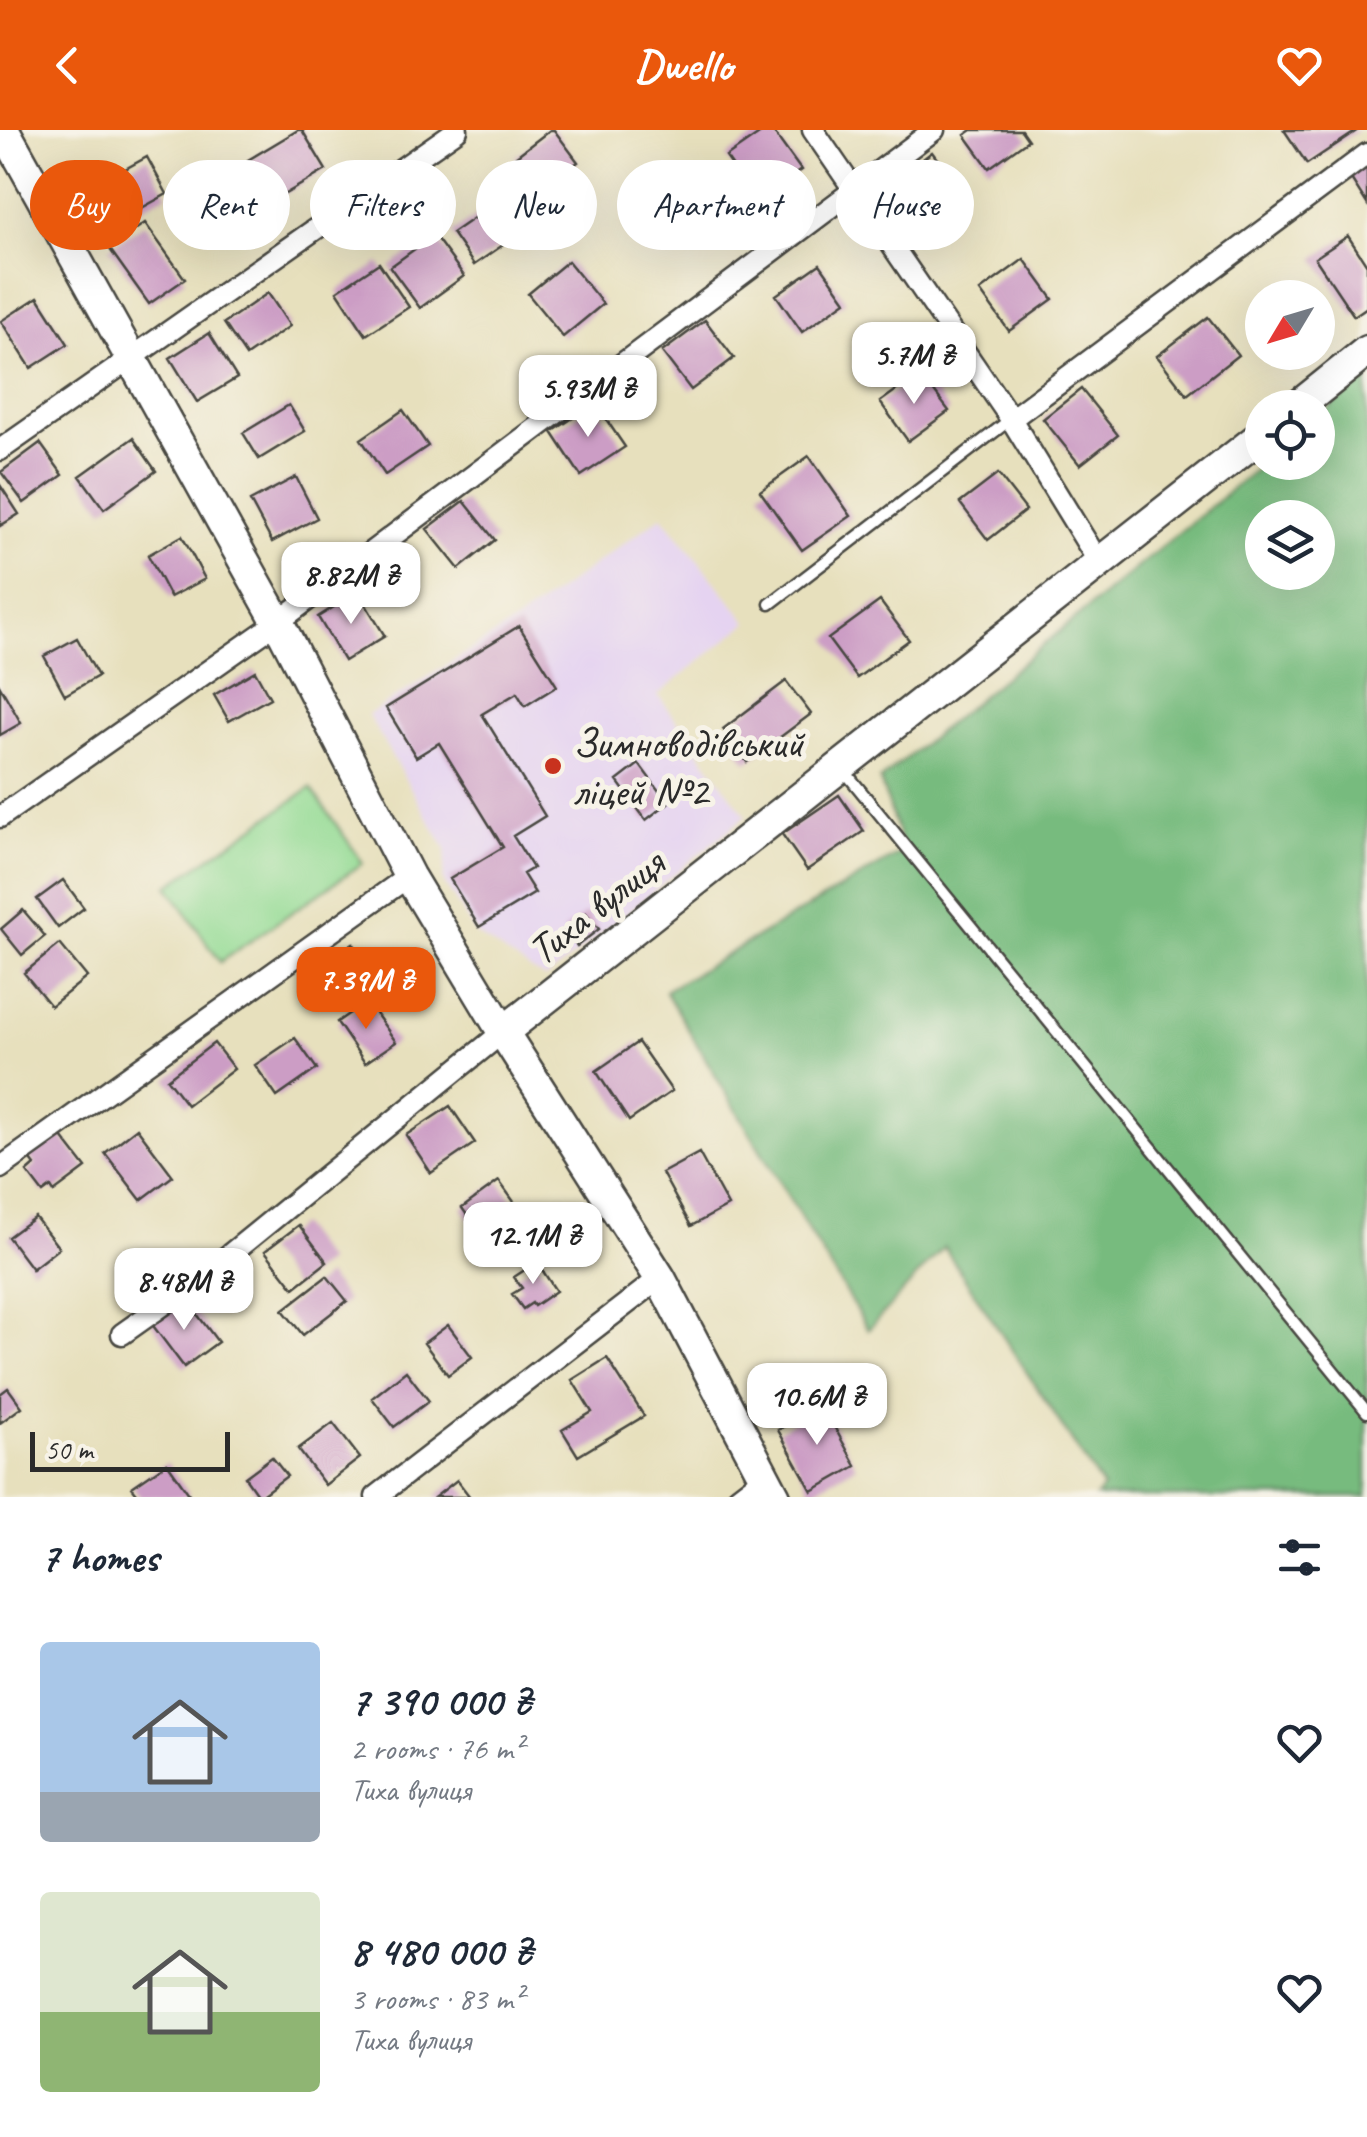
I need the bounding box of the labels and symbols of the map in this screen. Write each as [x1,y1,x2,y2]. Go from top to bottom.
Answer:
north arrow [1245,280,1335,370]
pin: 5.7M ₴ [833,322,995,407]
pin: 5.93M ₴ [496,355,680,440]
pin: 8.82M ₴ [259,542,443,627]
place label: Зимноводівський ліцей №2 [573,717,806,818]
marker: Зимноводівський ліцей №2 [542,755,564,777]
street label: Тиха вулиця [517,836,677,977]
pin: 7.39M ₴ [274,947,458,1032]
pin: 12.1M ₴ [441,1202,625,1287]
pin: 8.48M ₴ [92,1248,276,1333]
pin: 10.6M ₴ [725,1363,909,1448]
scale bar [30,1427,230,1472]

